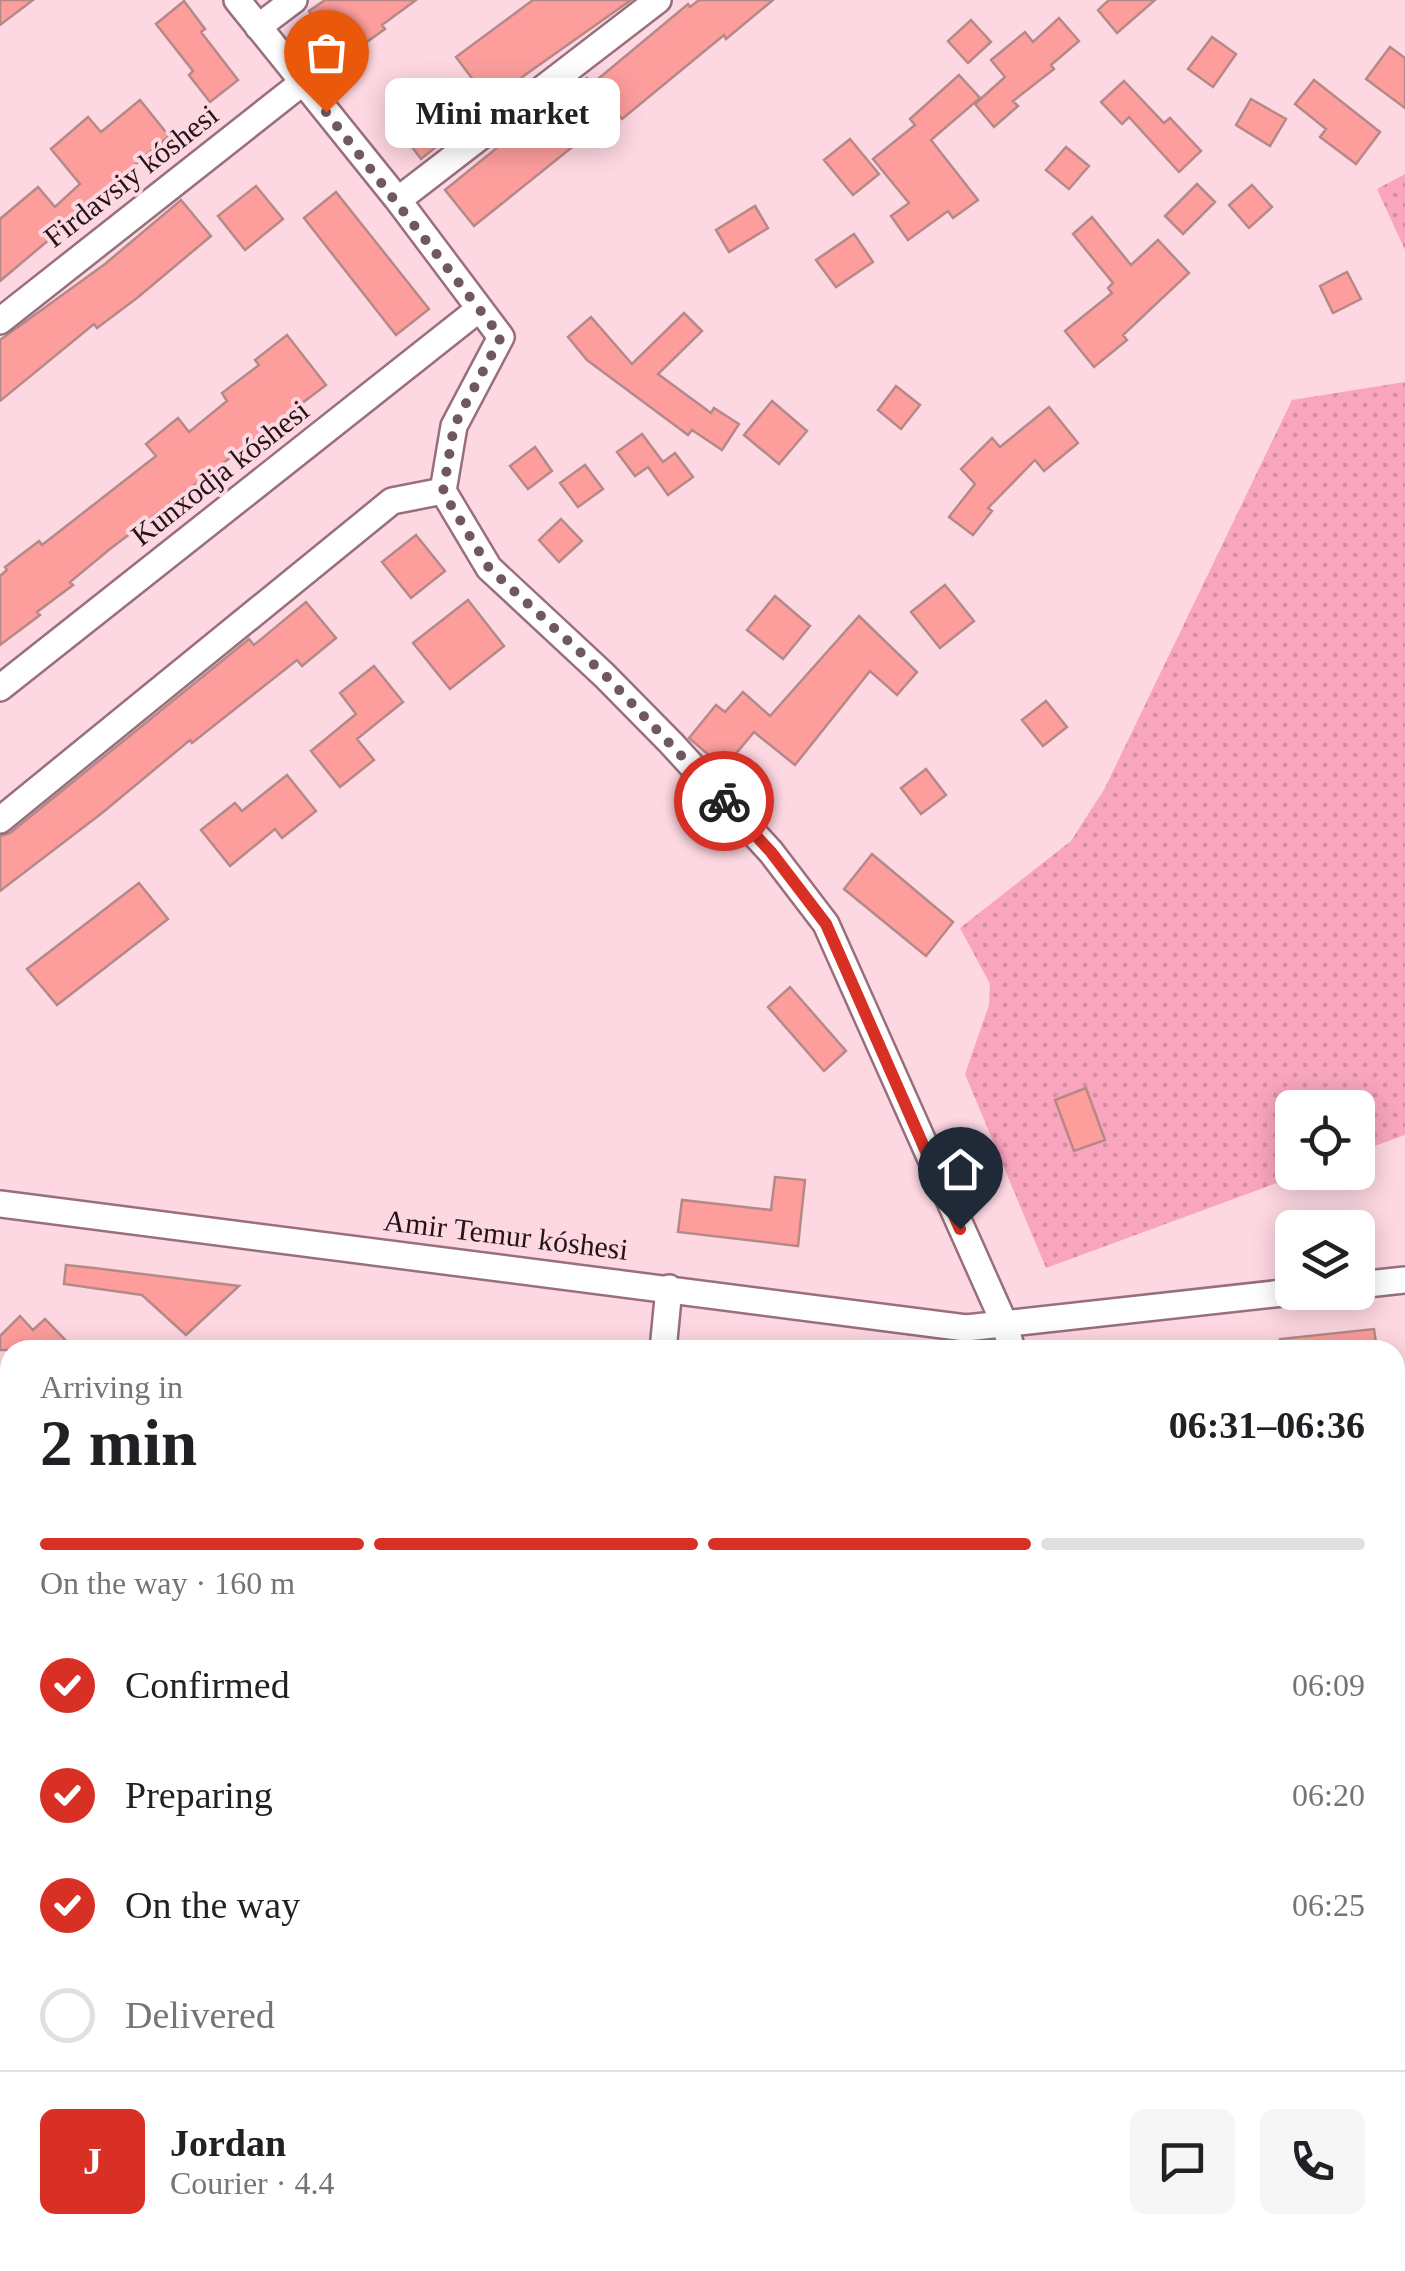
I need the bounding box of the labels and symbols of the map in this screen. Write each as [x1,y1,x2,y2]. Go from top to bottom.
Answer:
pin [284,10,369,113]
callout: Mini market [386,77,621,147]
street label: Firdavsiy kóshesi [37,98,224,254]
street label: Kunxodja kóshesi [124,393,315,552]
courier [674,751,774,851]
pin [918,1127,1003,1230]
street label: Amir Temur kóshesi [382,1203,630,1266]

